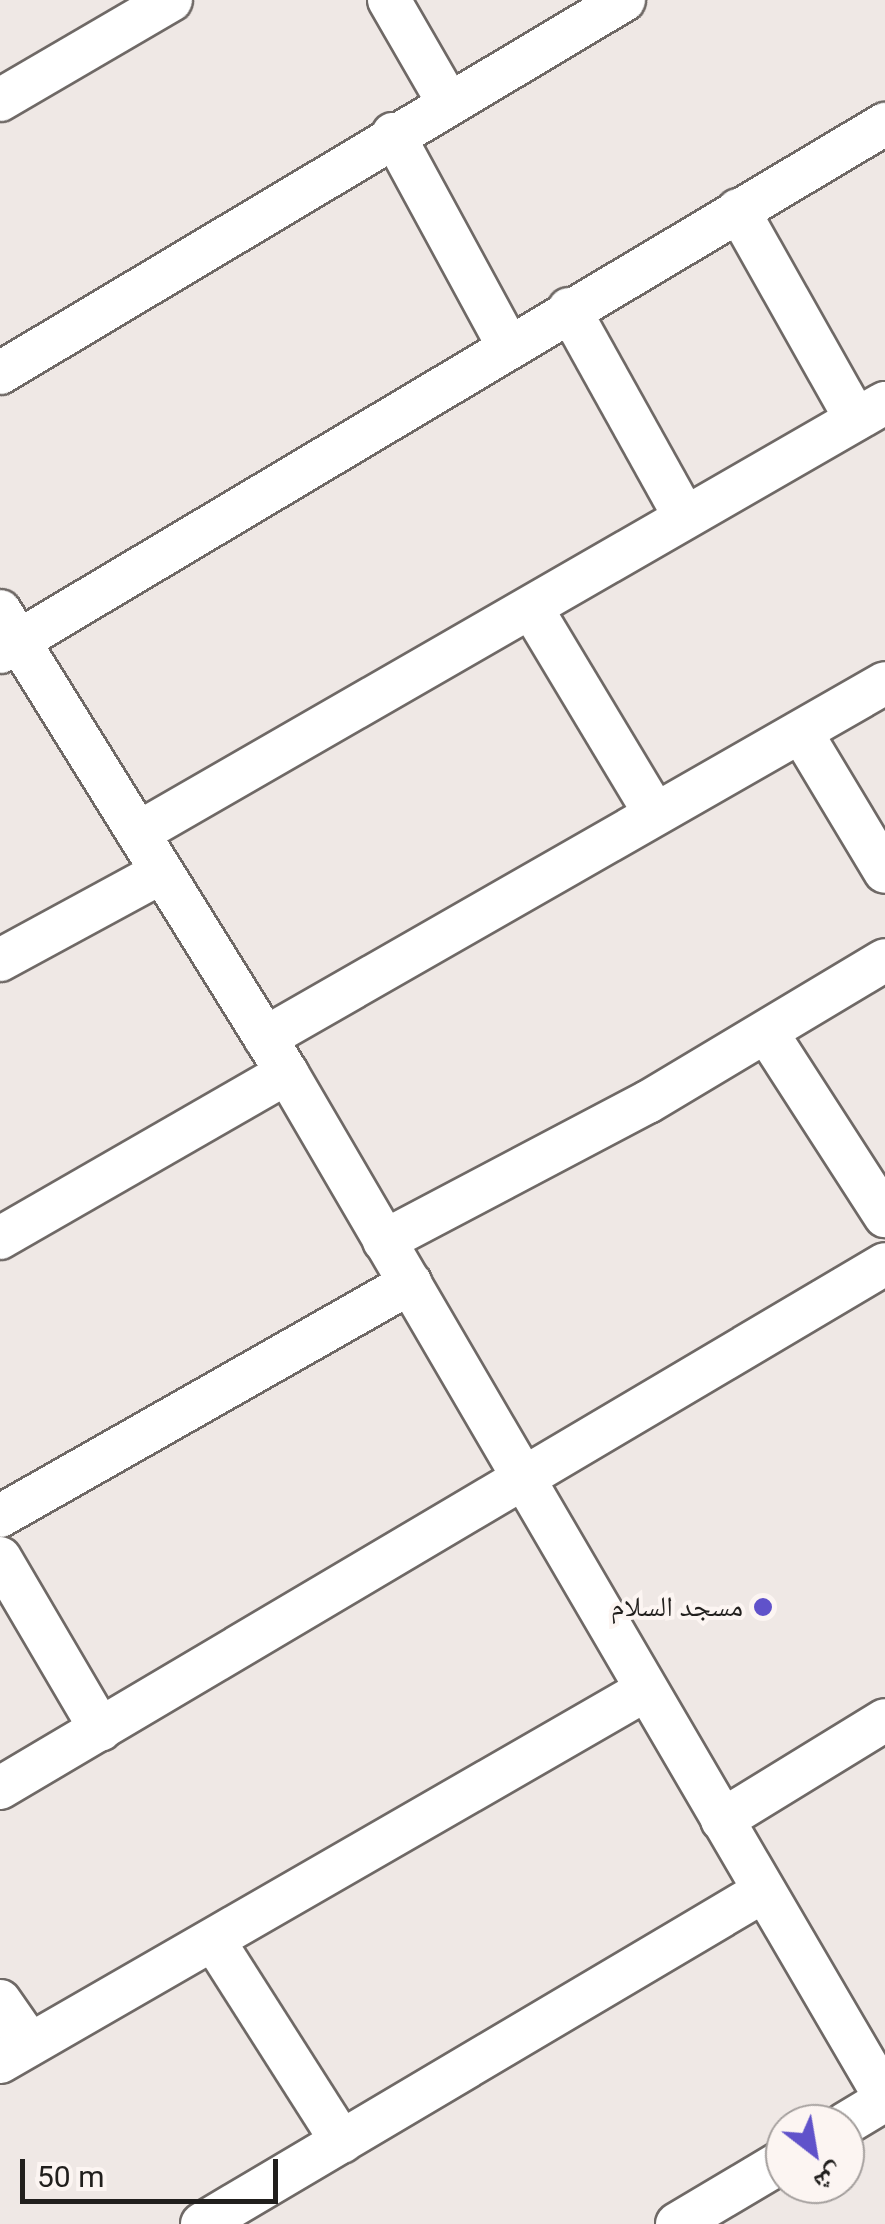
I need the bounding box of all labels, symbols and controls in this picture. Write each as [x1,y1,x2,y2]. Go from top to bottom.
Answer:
place label: مسجد السلام [611,1590,743,1624]
marker: مسجد السلام [752,1596,774,1618]
north arrow [765,2104,865,2204]
scale bar [25,2139,282,2201]
text: ش [808,2157,851,2200]
text: 50 m [37,2159,104,2194]

